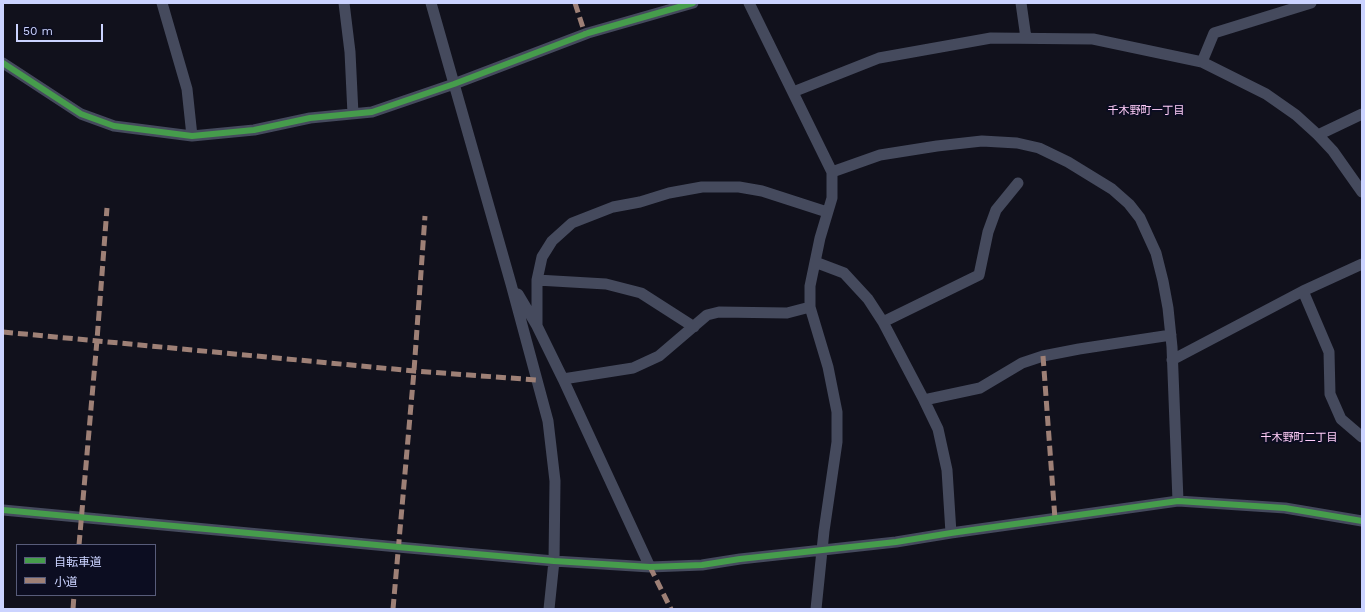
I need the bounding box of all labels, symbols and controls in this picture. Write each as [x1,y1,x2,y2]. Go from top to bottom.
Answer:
scale bar [18,16,105,42]
text: 50 m [23,24,53,38]
district label: 千木野町一丁目 [1108,104,1184,118]
district label: 千木野町二丁目 [1261,431,1337,445]
legend [16,544,156,596]
text: 自転車道 [54,555,102,569]
text: 小道 [54,575,78,589]

